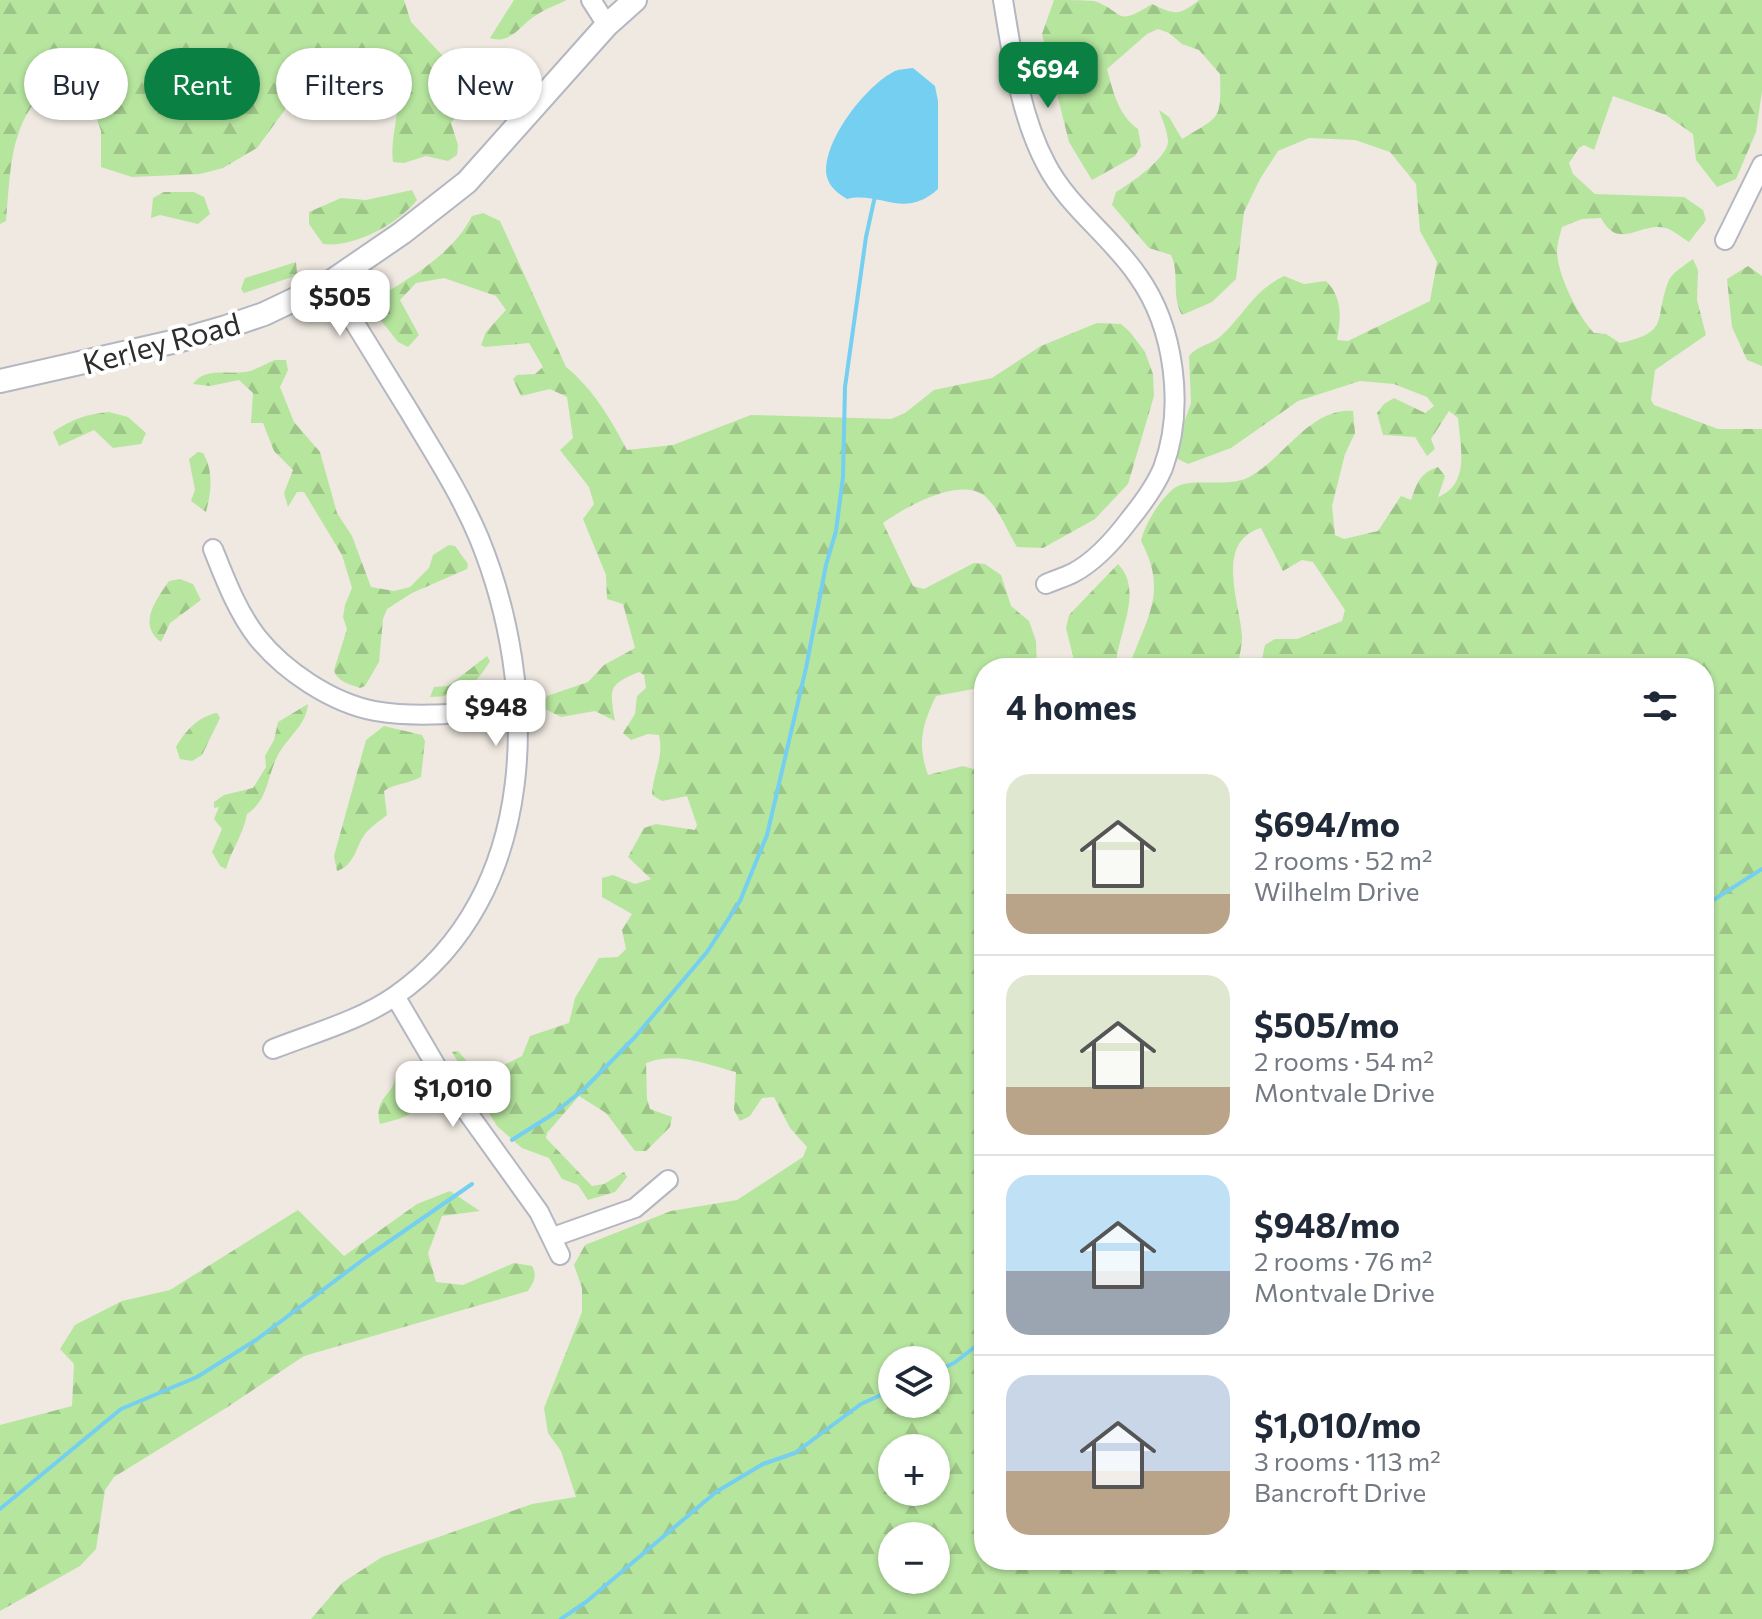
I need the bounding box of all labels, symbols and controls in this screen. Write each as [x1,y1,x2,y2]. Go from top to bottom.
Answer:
pin: $694 [1001,42,1095,110]
chip: Buy [24,48,128,120]
chip: Rent [144,48,260,120]
chip: Filters [276,48,412,120]
chip: New [428,48,542,120]
text: $694 [1017,52,1079,83]
pin: $505 [293,270,387,338]
text: $505 [309,280,371,311]
street label: Kerley Road [78,303,244,381]
pin: $948 [449,680,543,748]
icon: filters [1638,684,1682,728]
text: 4 homes [1006,685,1137,727]
text: $948 [464,690,528,721]
text: $694/mo [1254,802,1400,844]
icon: home [1070,806,1166,902]
text: 2 rooms · 52 m² [1254,844,1432,875]
text: Wilhelm Drive [1254,875,1420,906]
text: $505/mo [1254,1003,1399,1045]
icon: home [1070,1007,1166,1103]
text: 2 rooms · 54 m² [1254,1045,1434,1076]
pin: $1,010 [388,1061,518,1129]
text: $1,010 [413,1071,493,1102]
text: Montvale Drive [1254,1076,1435,1107]
text: $948/mo [1254,1203,1400,1245]
icon: home [1070,1207,1166,1303]
text: 2 rooms · 76 m² [1254,1245,1433,1276]
text: Montvale Drive [1254,1276,1435,1307]
map controls [878,1346,950,1594]
button: layers [878,1346,950,1418]
text: $1,010/mo [1254,1403,1421,1445]
icon: home [1070,1407,1166,1503]
button: + [878,1434,950,1506]
text: 3 rooms · 113 m² [1254,1445,1441,1476]
text: Bancroft Drive [1254,1476,1426,1507]
button: − [878,1522,950,1594]

